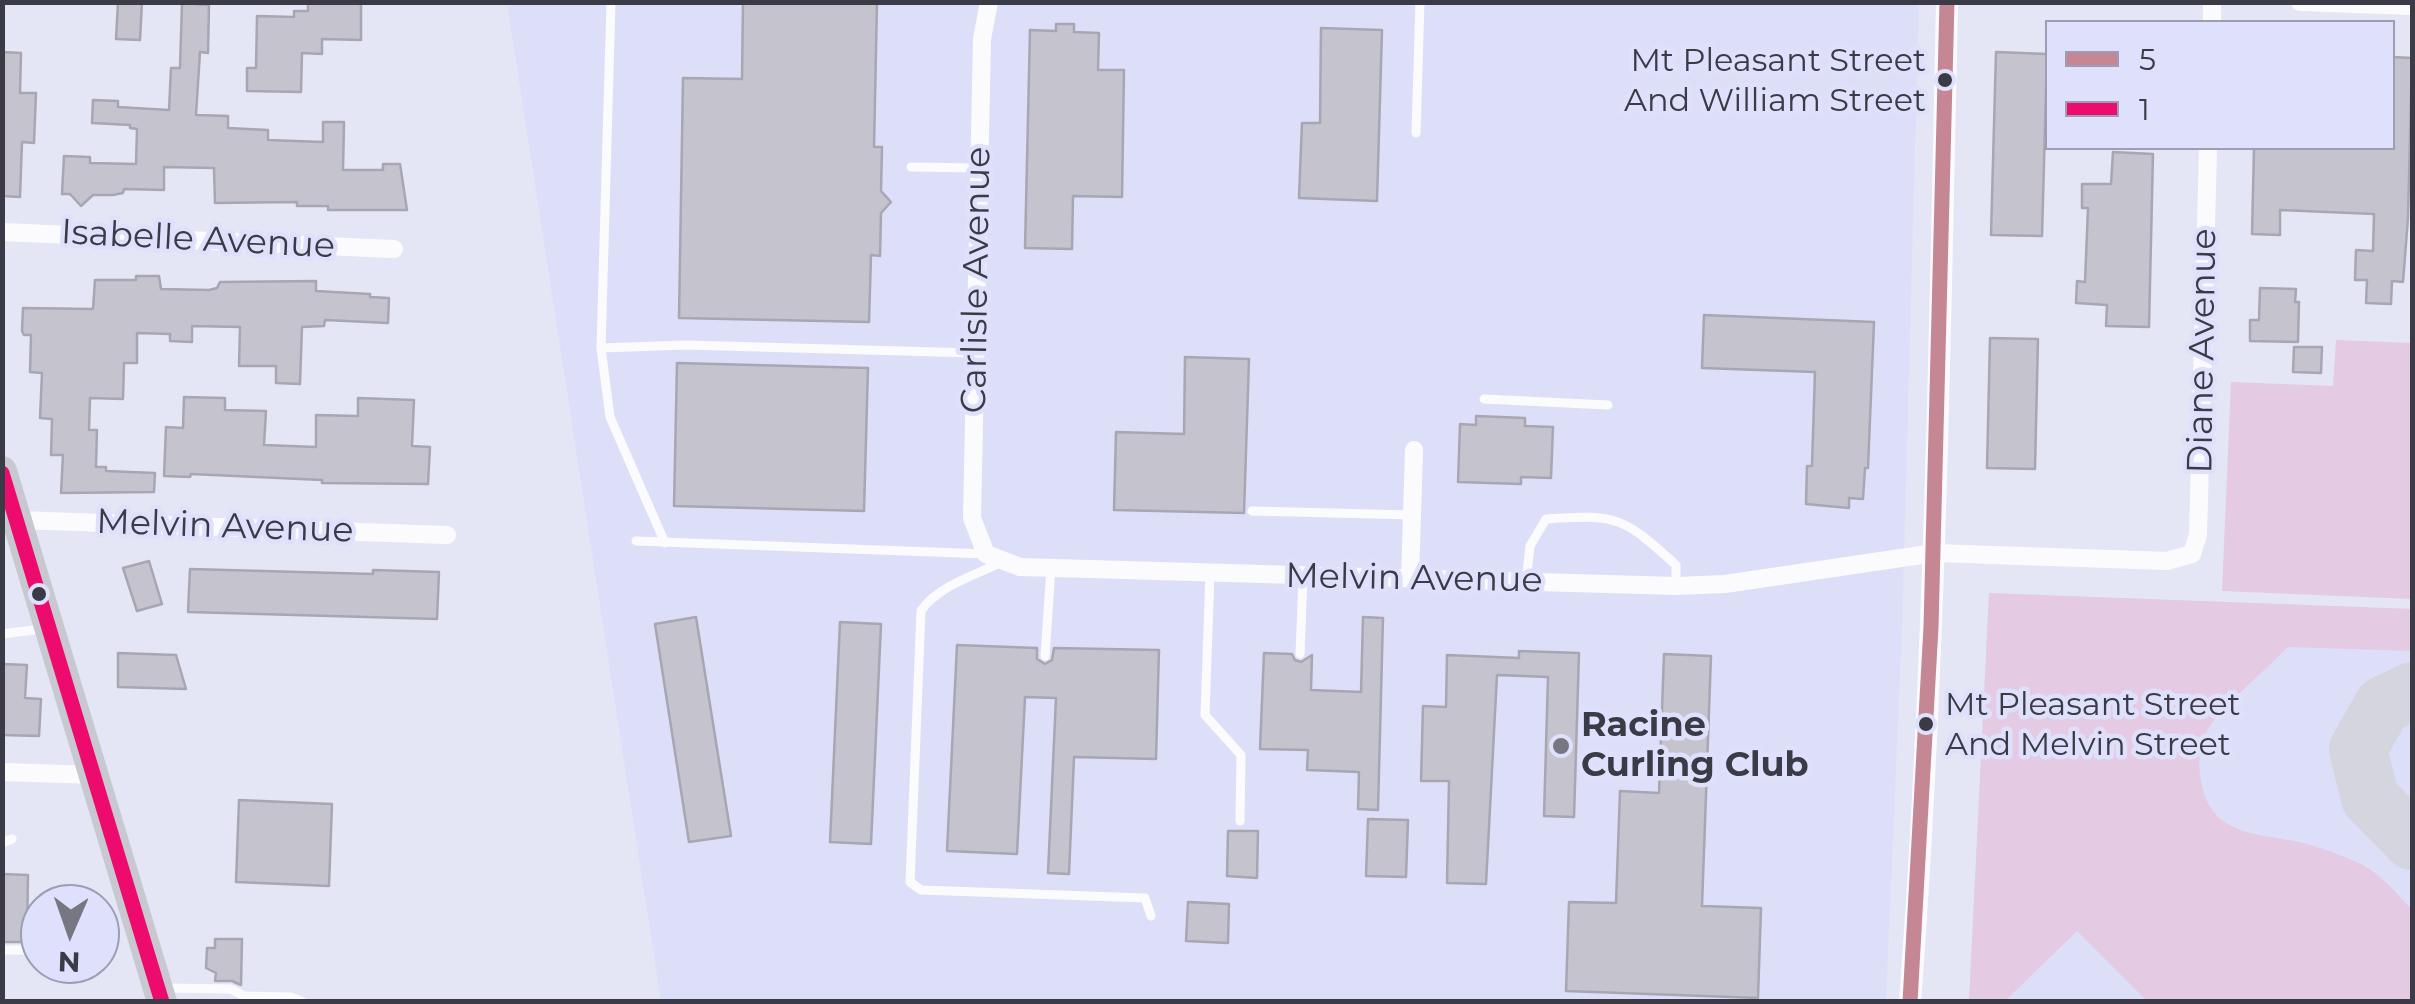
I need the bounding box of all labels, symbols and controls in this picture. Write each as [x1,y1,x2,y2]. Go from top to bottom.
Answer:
legend [2045,20,2395,150]
text: 5 [2139,41,2156,78]
place label: Mt Pleasant Street And William Street [1624,43,1926,118]
marker: Mt Pleasant Street And William Street [1935,70,1955,90]
text: 1 [2139,91,2150,128]
street label: Carlisle Avenue [954,146,1000,414]
street label: Isabelle Avenue [60,212,336,268]
street label: Diane Avenue [2180,228,2226,474]
street label: Melvin Avenue [96,502,354,552]
street label: Melvin Avenue [1285,556,1543,602]
unlabelled marker [29,584,49,604]
place label: Mt Pleasant Street And Melvin Street [1945,687,2240,762]
place label: Racine Curling Club [1581,705,1809,787]
marker: Mt Pleasant Street And Melvin Street [1916,714,1936,734]
marker: Racine Curling Club [1550,735,1572,757]
north arrow [20,884,120,984]
text: N [57,945,81,979]

